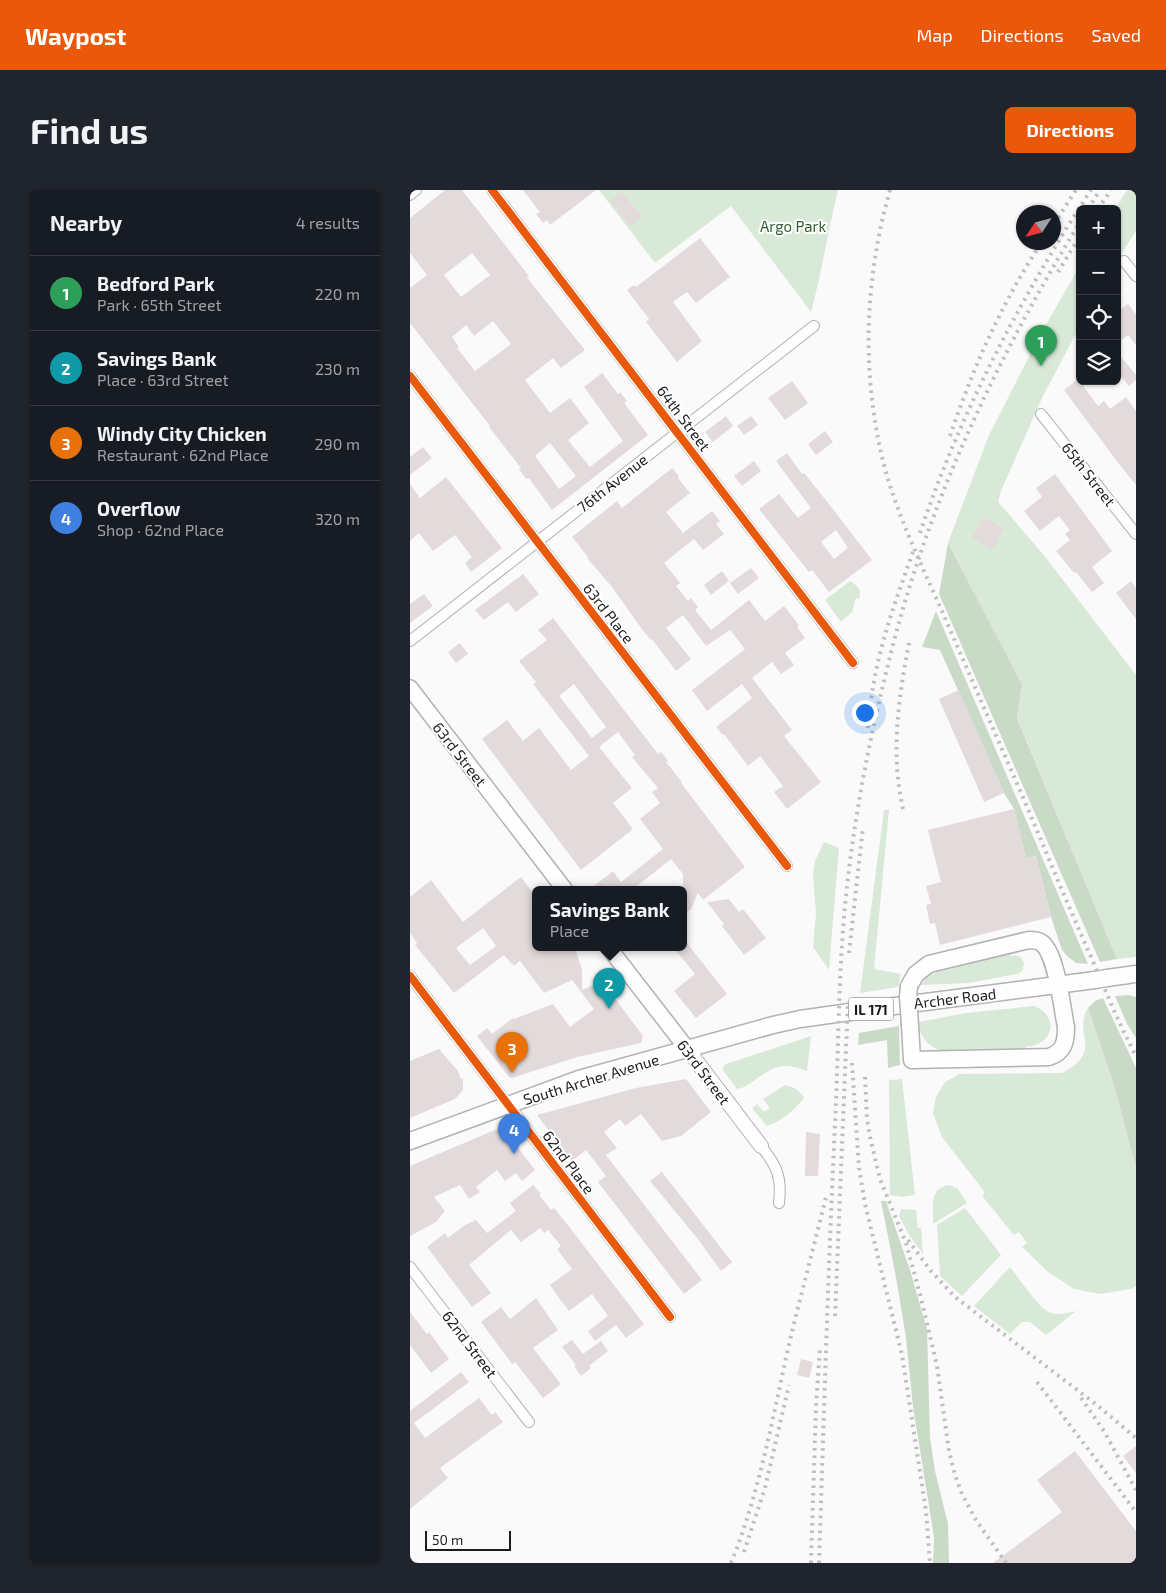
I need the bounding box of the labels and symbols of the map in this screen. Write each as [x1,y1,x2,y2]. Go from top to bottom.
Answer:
north arrow [1016,205,1061,250]
park label: Argo Park [760,217,826,235]
pin: 1 [1025,325,1057,366]
street label: 64th Street [654,382,715,454]
street label: 65th Street [1058,438,1120,510]
street label: 76th Avenue [573,450,651,516]
street label: 63rd Place [580,579,638,647]
your location [852,700,878,726]
street label: 63rd Street [429,718,491,790]
pin: 2 [593,968,625,1009]
street label: Archer Road [913,984,997,1012]
road number: IL 171 [848,998,894,1021]
pin: 3 [496,1032,528,1073]
street label: 63rd Street [674,1036,734,1108]
street label: South Archer Avenue [521,1050,661,1108]
pin: 4 [498,1113,530,1154]
street label: 62nd Place [539,1127,599,1197]
street label: 62nd Street [439,1307,501,1381]
scale bar [425,1528,511,1551]

